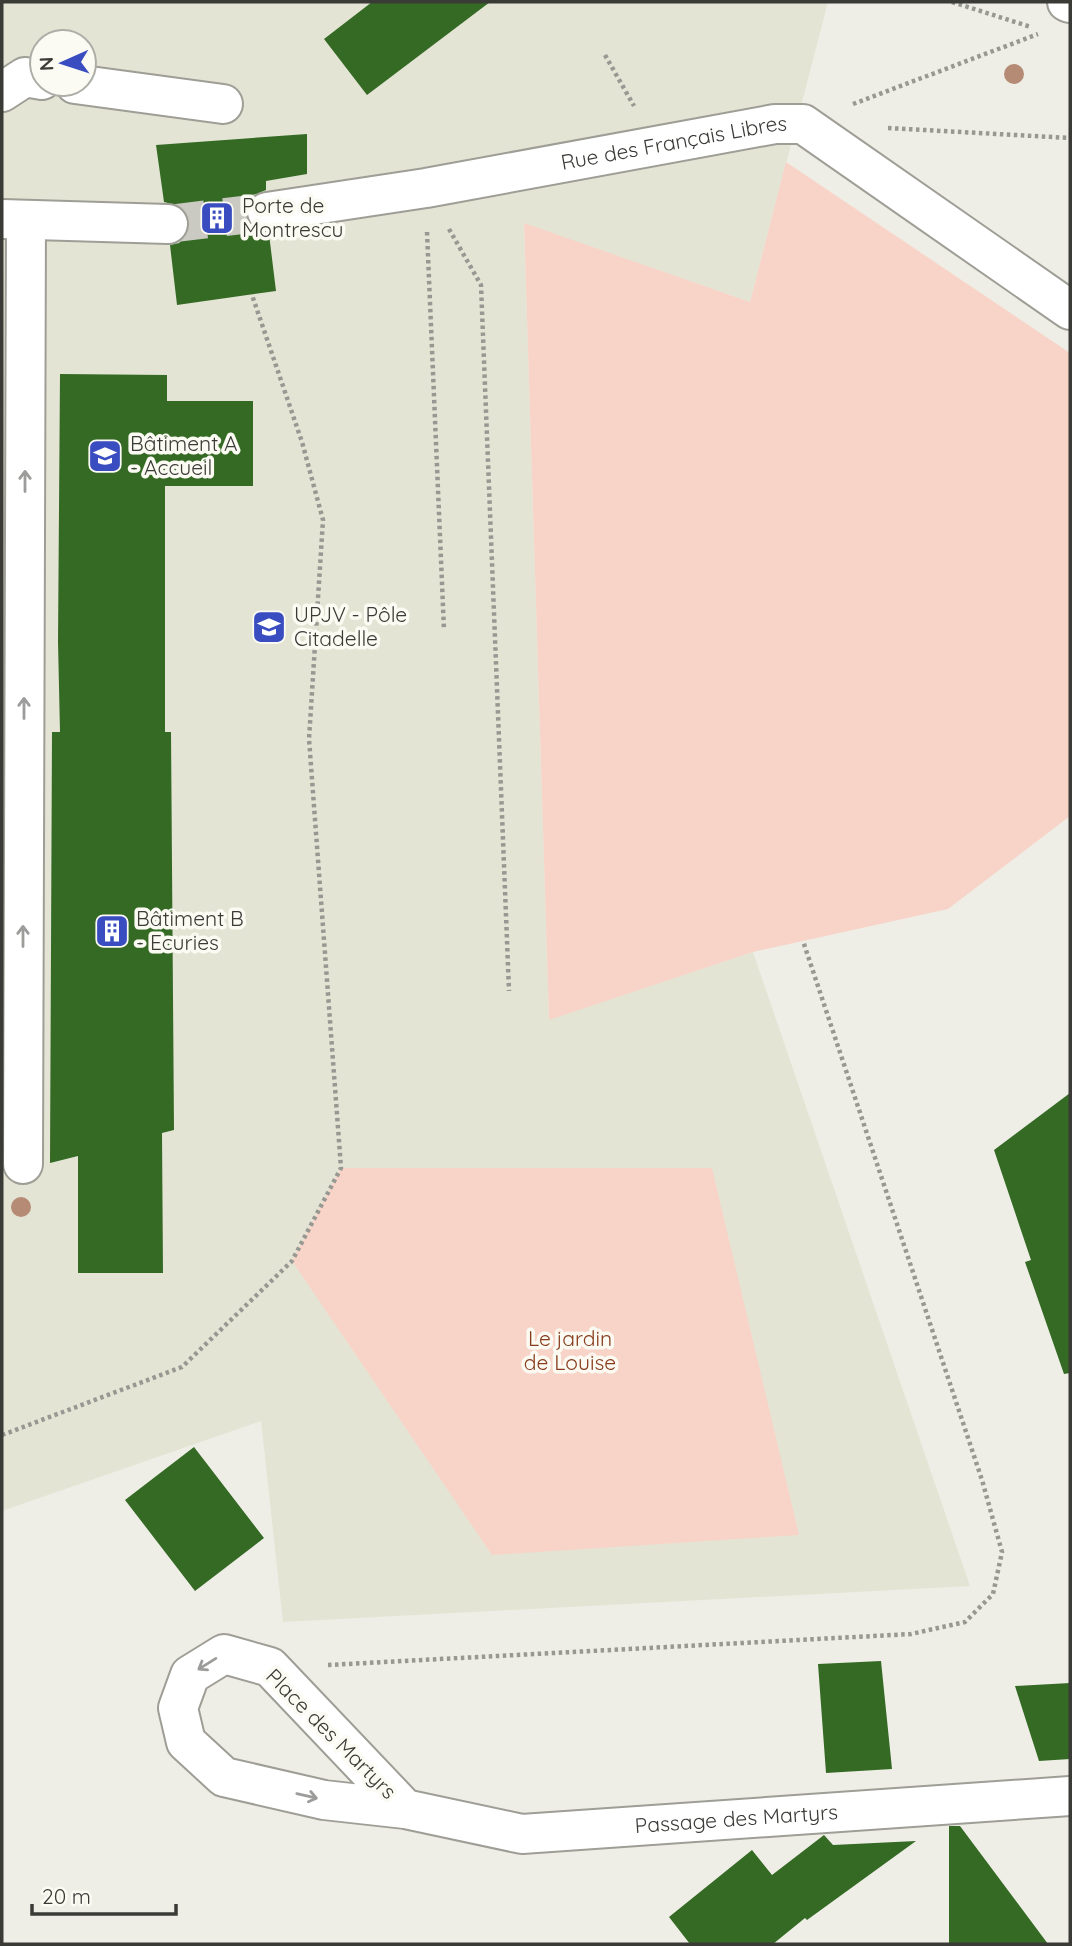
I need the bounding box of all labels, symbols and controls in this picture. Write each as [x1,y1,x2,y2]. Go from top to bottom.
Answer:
north arrow [28,28,98,98]
text: N [34,56,58,71]
street label: Rue des Français Libres [559,110,787,175]
place label: Porte de Montrescu [242,192,343,242]
building icon: Porte de Montrescu [198,199,236,237]
place label: Bâtiment A - Accueil [130,430,238,480]
school or university icon: Bâtiment A - Accueil [86,437,124,475]
one-way arrow [18,469,32,492]
place label: UPJV - Pôle Citadelle [294,601,407,651]
school or university icon: UPJV - Pôle Citadelle [250,608,288,646]
one-way arrow [17,697,31,720]
place label: Bâtiment B - Ecuries [136,905,244,955]
building icon: Bâtiment B - Ecuries [93,912,131,950]
one-way arrow [16,924,30,947]
park label: Le jardin de Louise [524,1325,616,1375]
one-way arrow [198,1657,217,1672]
street label: Place des Martyrs [261,1663,402,1804]
one-way arrow [295,1790,318,1804]
street label: Passage des Martyrs [634,1798,839,1838]
scale bar [32,1872,175,1916]
text: 20 m [42,1883,91,1909]

